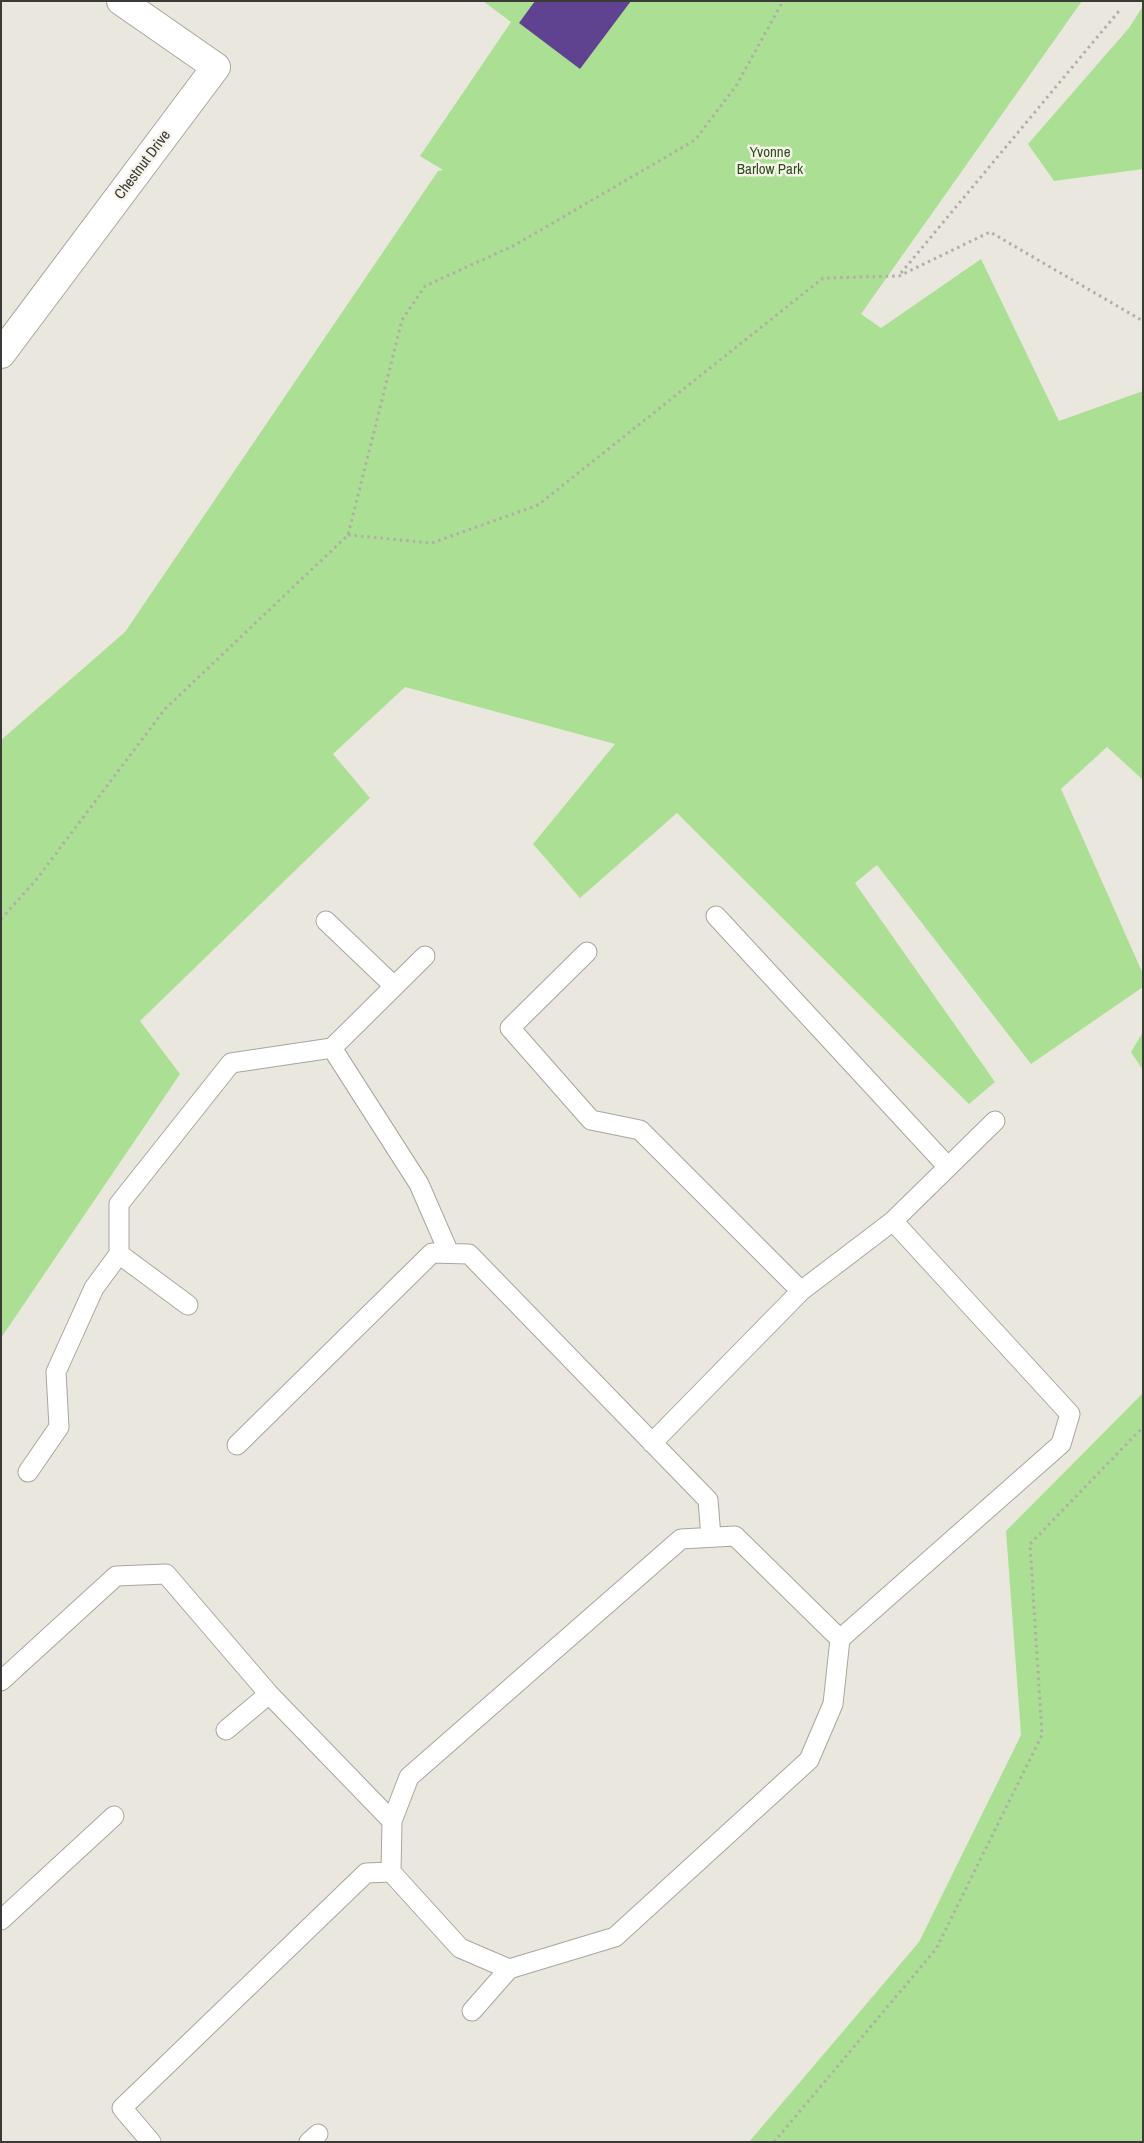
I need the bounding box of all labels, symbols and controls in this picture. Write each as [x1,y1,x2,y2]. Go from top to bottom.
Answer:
street label: Chestnut Drive [111,127,175,203]
park label: Yvonne Barlow Park [737,144,803,179]

